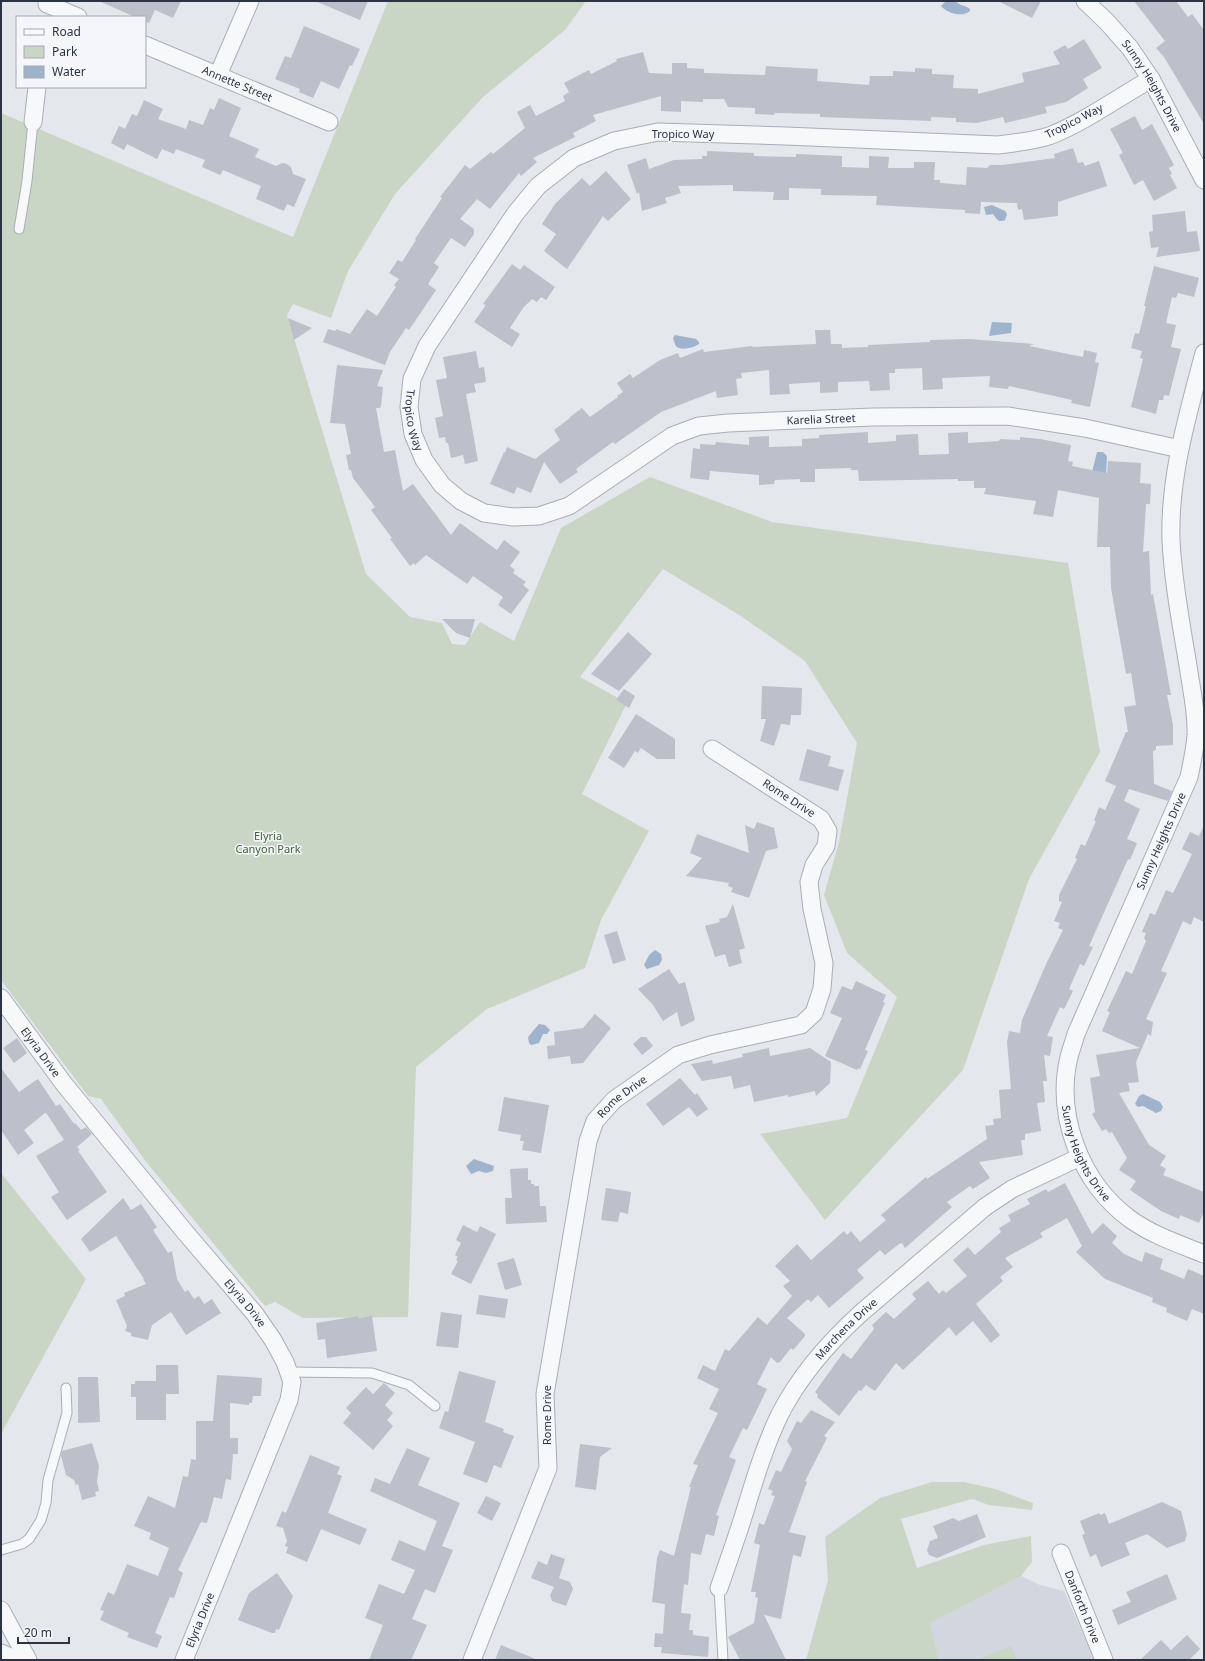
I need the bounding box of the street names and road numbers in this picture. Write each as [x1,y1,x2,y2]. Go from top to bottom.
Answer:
street label: Sunny Heights Drive [1119,36,1186,135]
street label: Annette Street [200,62,275,104]
street label: Tropico Way [1042,99,1105,141]
street label: Tropico Way [652,126,715,141]
street label: Tropico Way [402,389,427,453]
street label: Karelia Street [786,410,856,428]
street label: Rome Drive [760,775,819,820]
street label: Sunny Heights Drive [1132,790,1189,892]
street label: Elyria Drive [18,1024,64,1080]
street label: Rome Drive [593,1071,649,1121]
street label: Sunny Heights Drive [1059,1104,1114,1204]
street label: Elyria Drive [221,1276,270,1330]
street label: Marchena Drive [811,1294,880,1362]
street label: Rome Drive [539,1385,554,1445]
street label: Danforth Drive [1062,1568,1104,1645]
street label: Elyria Drive [182,1590,217,1650]

